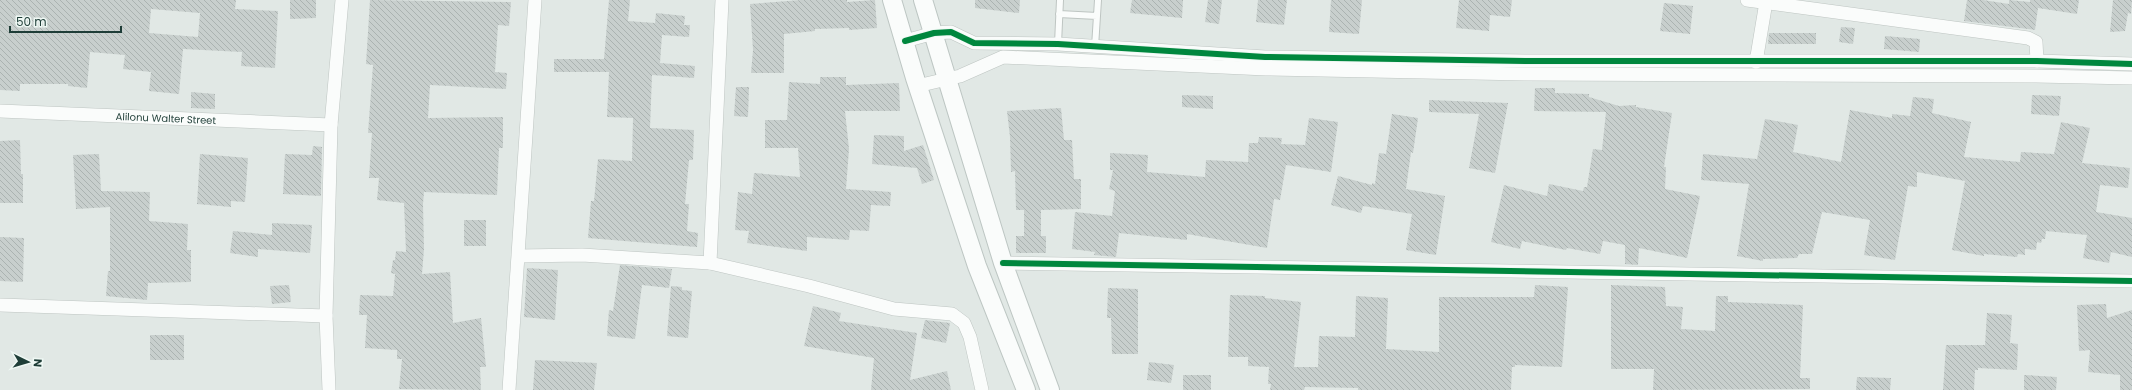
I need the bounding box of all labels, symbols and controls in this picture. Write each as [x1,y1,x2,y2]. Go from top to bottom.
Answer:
scale bar [10,8,121,34]
text: 50 m [16,13,47,30]
street label: Alilonu Walter Street [115,108,217,128]
north arrow [8,342,48,382]
text: N [30,358,46,368]

